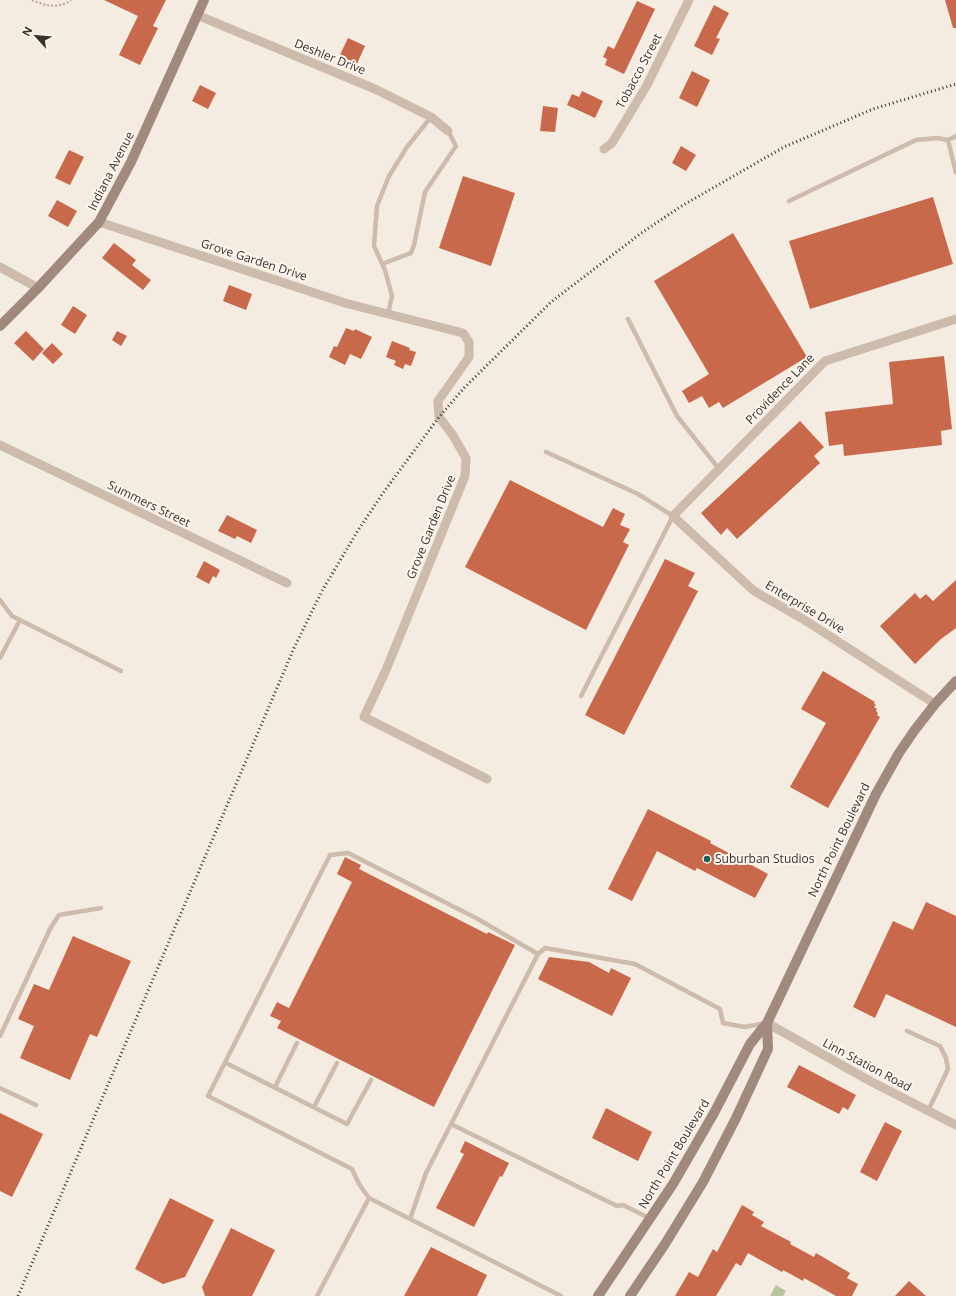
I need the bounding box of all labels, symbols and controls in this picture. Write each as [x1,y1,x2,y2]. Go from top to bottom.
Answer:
north arrow [16,16,56,56]
text: N [18,24,35,39]
street label: Tobacco Street [612,30,666,111]
street label: Deshler Drive [292,34,369,79]
street label: Indiana Avenue [83,128,138,213]
street label: Grove Garden Drive [199,234,310,285]
street label: Providence Lane [741,349,818,428]
street label: Grove Garden Drive [402,472,459,581]
street label: Summers Street [105,476,193,531]
street label: Enterprise Drive [762,576,849,637]
street label: North Point Boulevard [803,780,874,900]
place label: Suburban Studios [715,850,815,867]
marker: Suburban Studios [702,854,712,864]
street label: Linn Station Road [820,1034,915,1095]
street label: North Point Boulevard [634,1096,713,1212]

